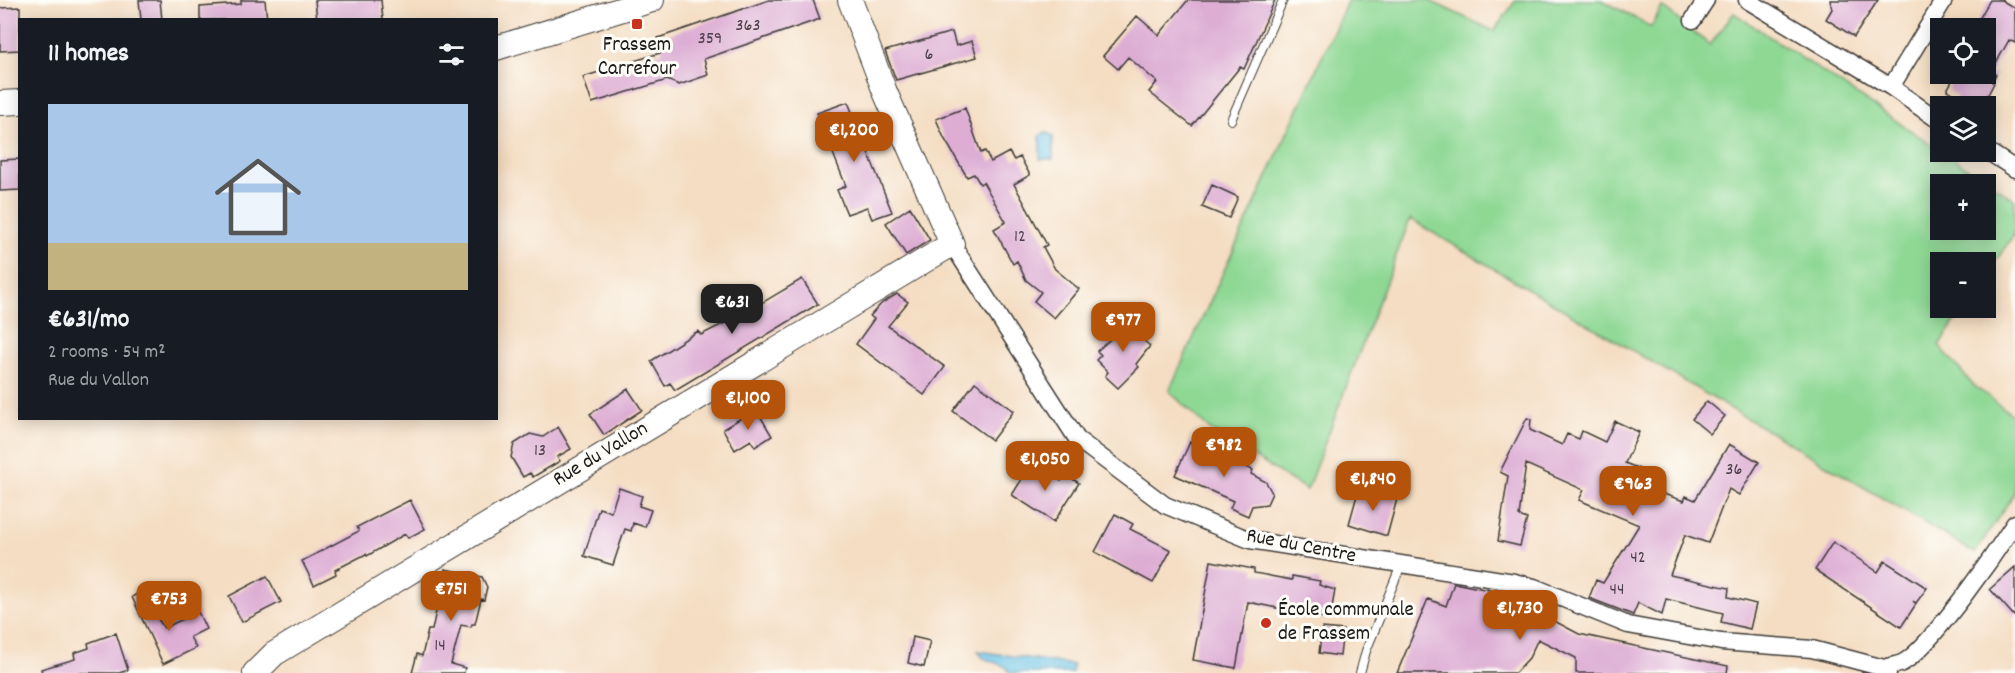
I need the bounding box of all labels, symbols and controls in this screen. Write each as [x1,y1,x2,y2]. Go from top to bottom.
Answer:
house number: 363 [736,14,760,39]
marker: Frassem Carrefour [630,17,644,31]
map controls [1930,18,1996,318]
button: locate [1930,18,1996,84]
house number: 359 [698,27,722,52]
place label: Frassem Carrefour [598,31,677,85]
text: 11 homes [48,36,129,73]
icon: filters [435,38,468,71]
house number: 6 [925,43,933,68]
button: layers [1930,96,1996,162]
pin: €1,200 [805,112,903,163]
text: €1,200 [829,117,879,145]
icon: home [204,143,312,251]
button: + [1930,174,1996,240]
house number: 12 [1014,225,1026,250]
button: − [1930,252,1996,318]
pin: €631 [696,284,768,335]
text: €631 [715,289,749,317]
text: €631/mo [48,302,129,339]
pin: €977 [1087,302,1159,353]
text: €977 [1105,307,1141,335]
text: 2 rooms · 54 m² [48,339,166,367]
text: Rue du Vallon [48,367,149,395]
pin: €1,100 [699,380,797,431]
text: €1,100 [725,385,771,413]
street label: Rue du Vallon [548,415,654,495]
pin: €982 [1188,427,1260,478]
text: €982 [1205,432,1243,460]
house number: 13 [534,439,546,464]
pin: €1,050 [996,441,1094,492]
text: €1,050 [1020,446,1070,474]
house number: 36 [1726,458,1742,483]
pin: €1,840 [1324,461,1422,512]
text: €1,840 [1350,466,1396,494]
pin: €963 [1597,466,1669,517]
text: €963 [1614,471,1653,499]
street label: Rue du Centre [1244,522,1358,572]
house number: 42 [1630,546,1646,571]
pin: €751 [415,571,487,622]
text: €751 [435,576,467,604]
house number: 44 [1610,578,1624,603]
pin: €753 [133,581,205,632]
text: €753 [151,586,187,614]
pin: €1,730 [1471,590,1569,641]
text: €1,730 [1497,595,1543,623]
place label: École communale de Frassem [1278,596,1414,650]
marker: École communale de Frassem [1259,616,1273,630]
house number: 14 [434,634,446,659]

